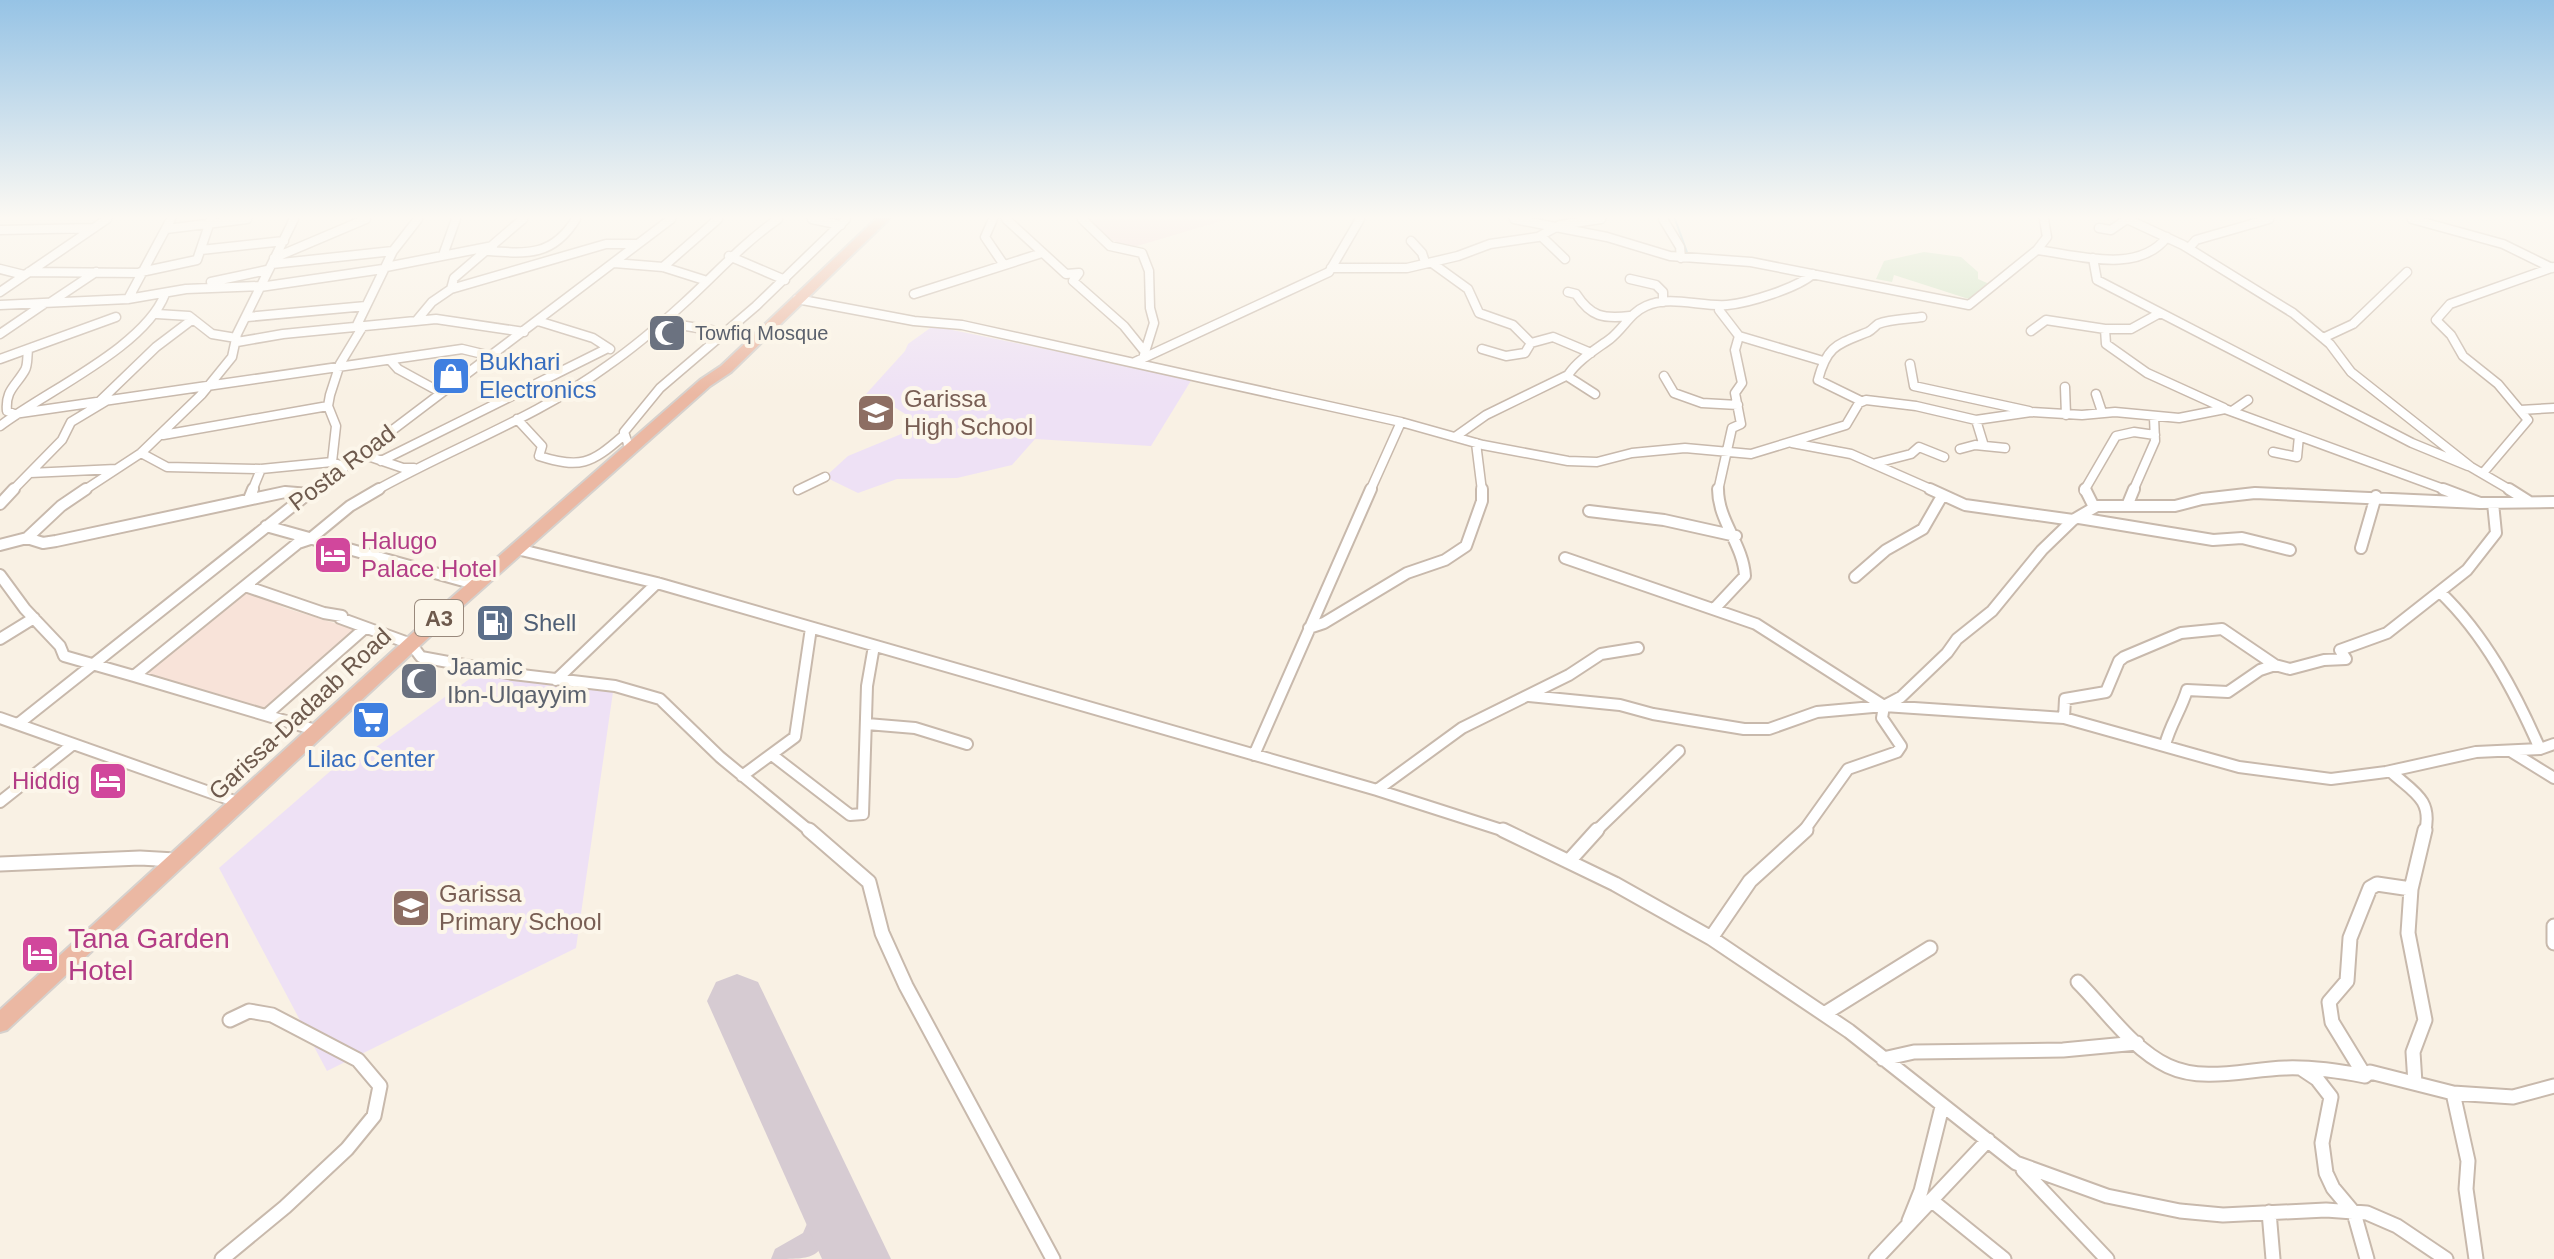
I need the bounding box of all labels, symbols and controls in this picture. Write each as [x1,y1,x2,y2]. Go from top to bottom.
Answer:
mosque icon: Towfiq Mosque [646,312,688,354]
place label: Towfiq Mosque [695,322,828,344]
place label: Bukhari Electronics [479,348,596,403]
shop icon: Bukhari Electronics [430,355,472,397]
place label: Garissa High School [904,385,1033,440]
school or university icon: Garissa High School [855,392,897,434]
street label: Posta Road [283,419,400,516]
place label: Halugo Palace Hotel [361,527,497,582]
hotel icon: Halugo Palace Hotel [312,534,354,576]
road number: A3 [415,600,463,636]
fuel station icon: Shell [474,602,516,644]
place label: Shell [523,609,576,636]
street label: Garissa-Dadaab Road [203,622,396,805]
place label: Jaamic Ibn-Ulqayyim [447,653,587,708]
mosque icon: Jaamic Ibn-Ulqayyim [398,660,440,702]
supermarket icon: Lilac Center [350,699,392,741]
place label: Lilac Center [307,745,435,772]
hotel icon: Hiddig [87,760,129,802]
place label: Hiddig [12,767,80,794]
place label: Garissa Primary School [439,880,602,935]
school or university icon: Garissa Primary School [390,887,432,929]
place label: Tana Garden Hotel [68,923,230,986]
hotel icon: Tana Garden Hotel [19,933,61,975]

